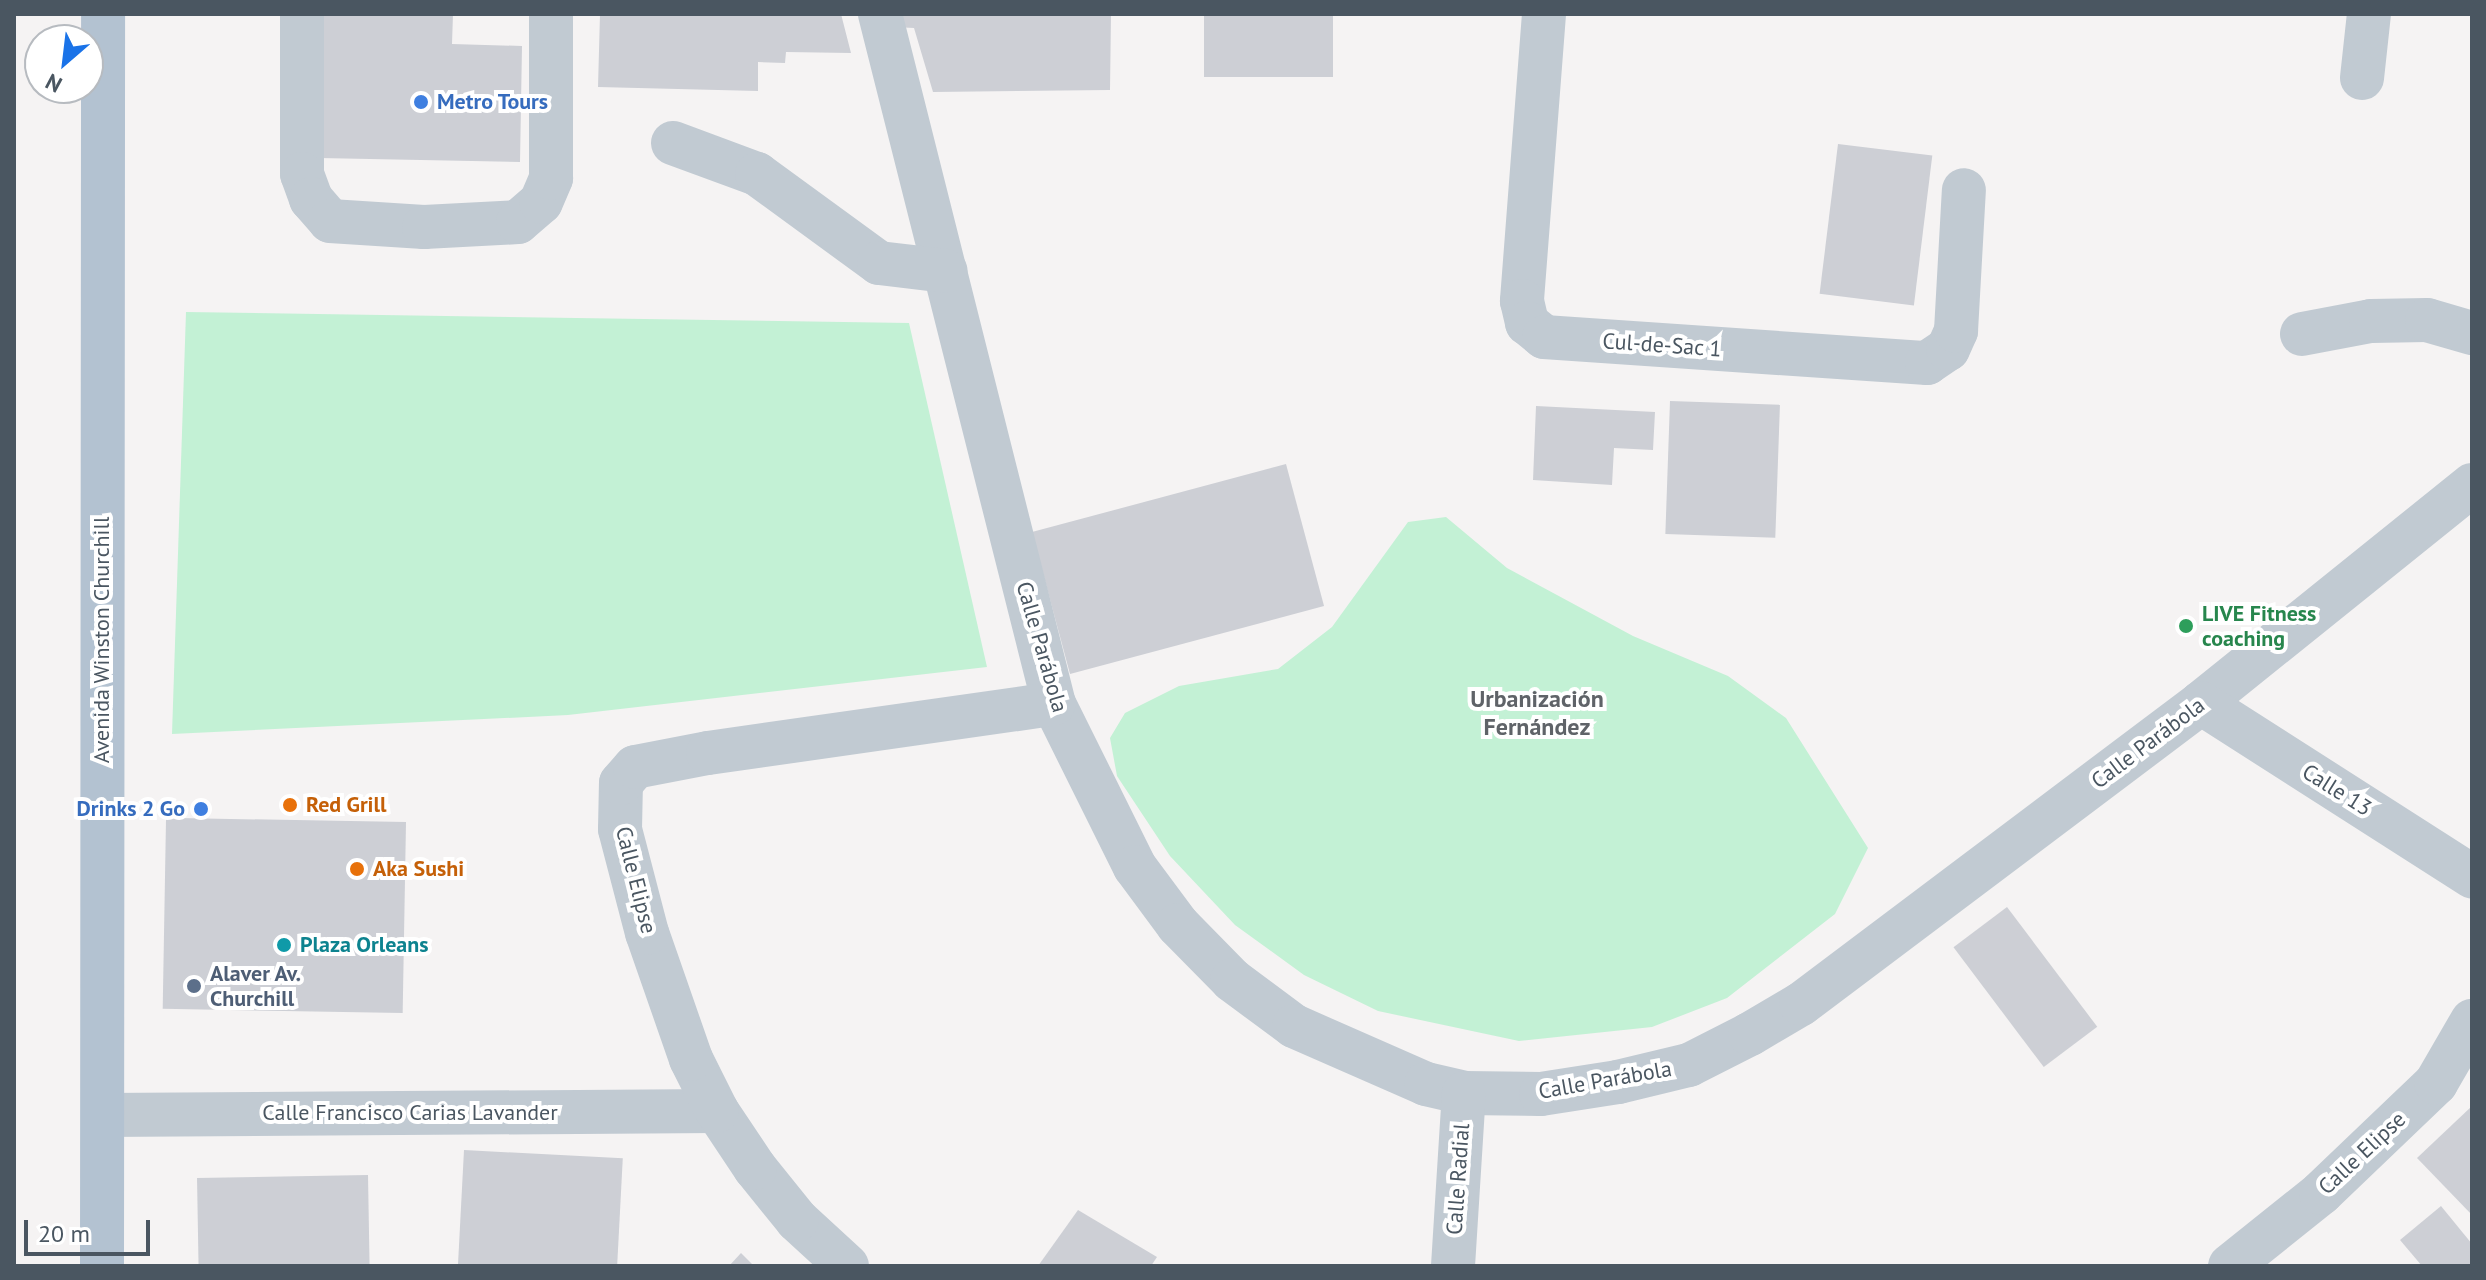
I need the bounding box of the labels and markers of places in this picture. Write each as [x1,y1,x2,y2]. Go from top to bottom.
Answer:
place label: Metro Tours [437,89,549,115]
marker: Metro Tours [412,93,430,111]
place label: LIVE Fitness coaching [2202,600,2316,652]
marker: LIVE Fitness coaching [2177,617,2195,635]
place label: Red Grill [306,792,387,818]
place label: Drinks 2 Go [76,796,185,822]
marker: Red Grill [281,796,299,814]
marker: Drinks 2 Go [192,800,210,818]
place label: Aka Sushi [373,856,464,882]
marker: Aka Sushi [348,860,366,878]
place label: Plaza Orleans [300,932,429,958]
marker: Plaza Orleans [275,936,293,954]
place label: Alaver Av. Churchill [210,960,302,1012]
marker: Alaver Av. Churchill [185,977,203,995]

